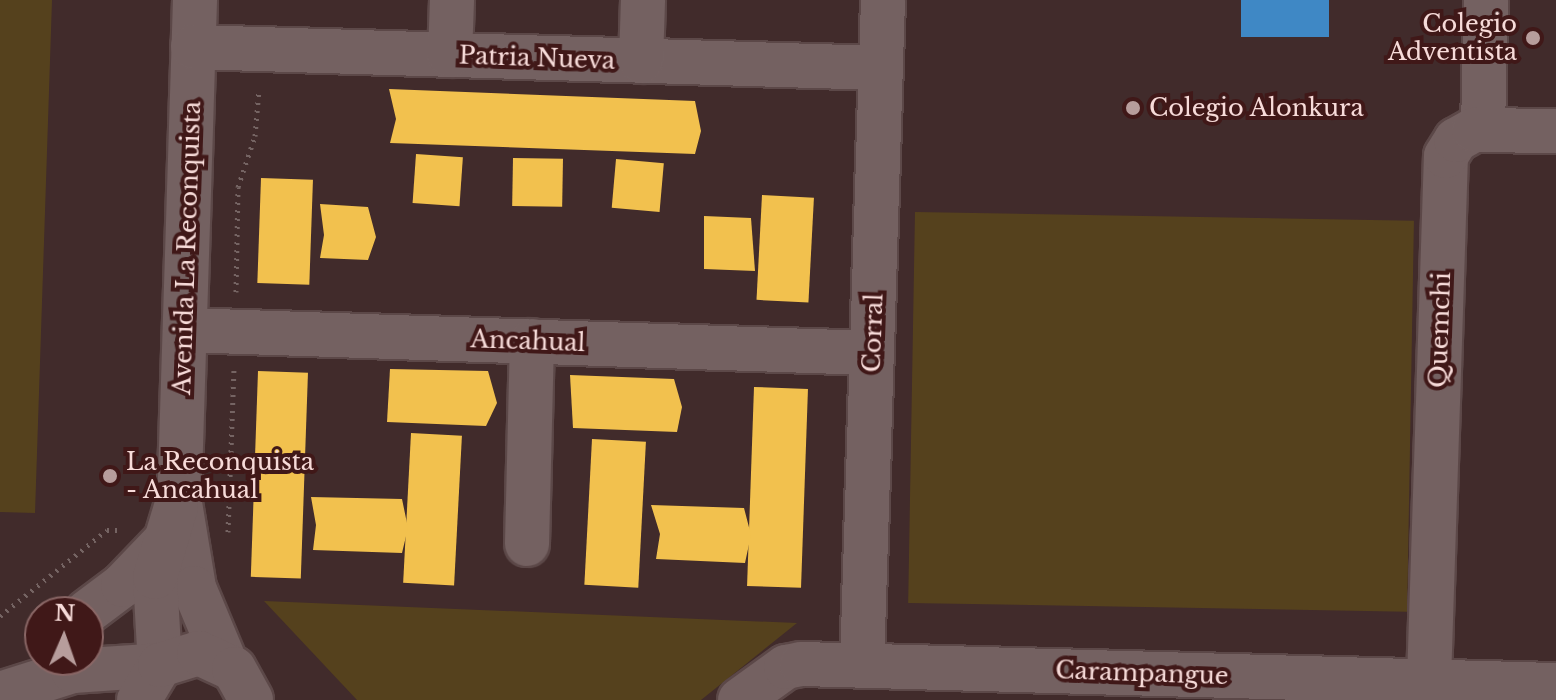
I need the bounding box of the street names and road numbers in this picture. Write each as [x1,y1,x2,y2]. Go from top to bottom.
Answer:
street label: Patria Nueva [458,41,616,75]
street label: Avenida La Reconquista [167,100,207,396]
street label: Quemchi [1424,272,1456,388]
street label: Corral [857,293,889,373]
street label: Ancahual [470,325,586,357]
street label: Carampangue [1055,656,1229,690]

